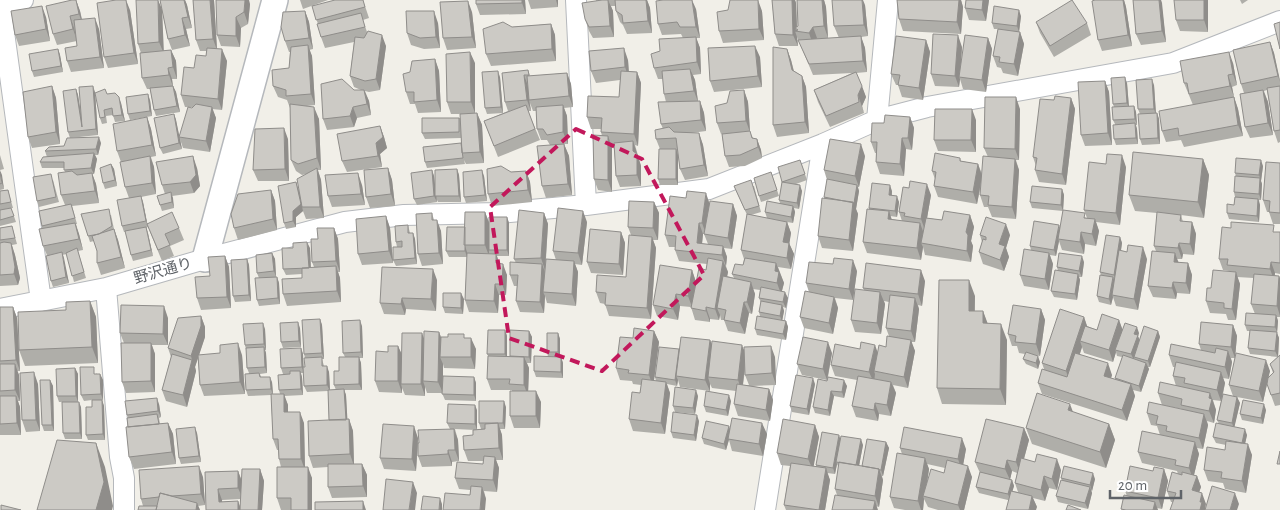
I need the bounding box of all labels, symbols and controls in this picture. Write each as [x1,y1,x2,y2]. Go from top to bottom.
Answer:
street label: 野沢通り [132,255,194,286]
scale bar [1110,468,1181,500]
text: 20 m [1118,478,1147,493]

